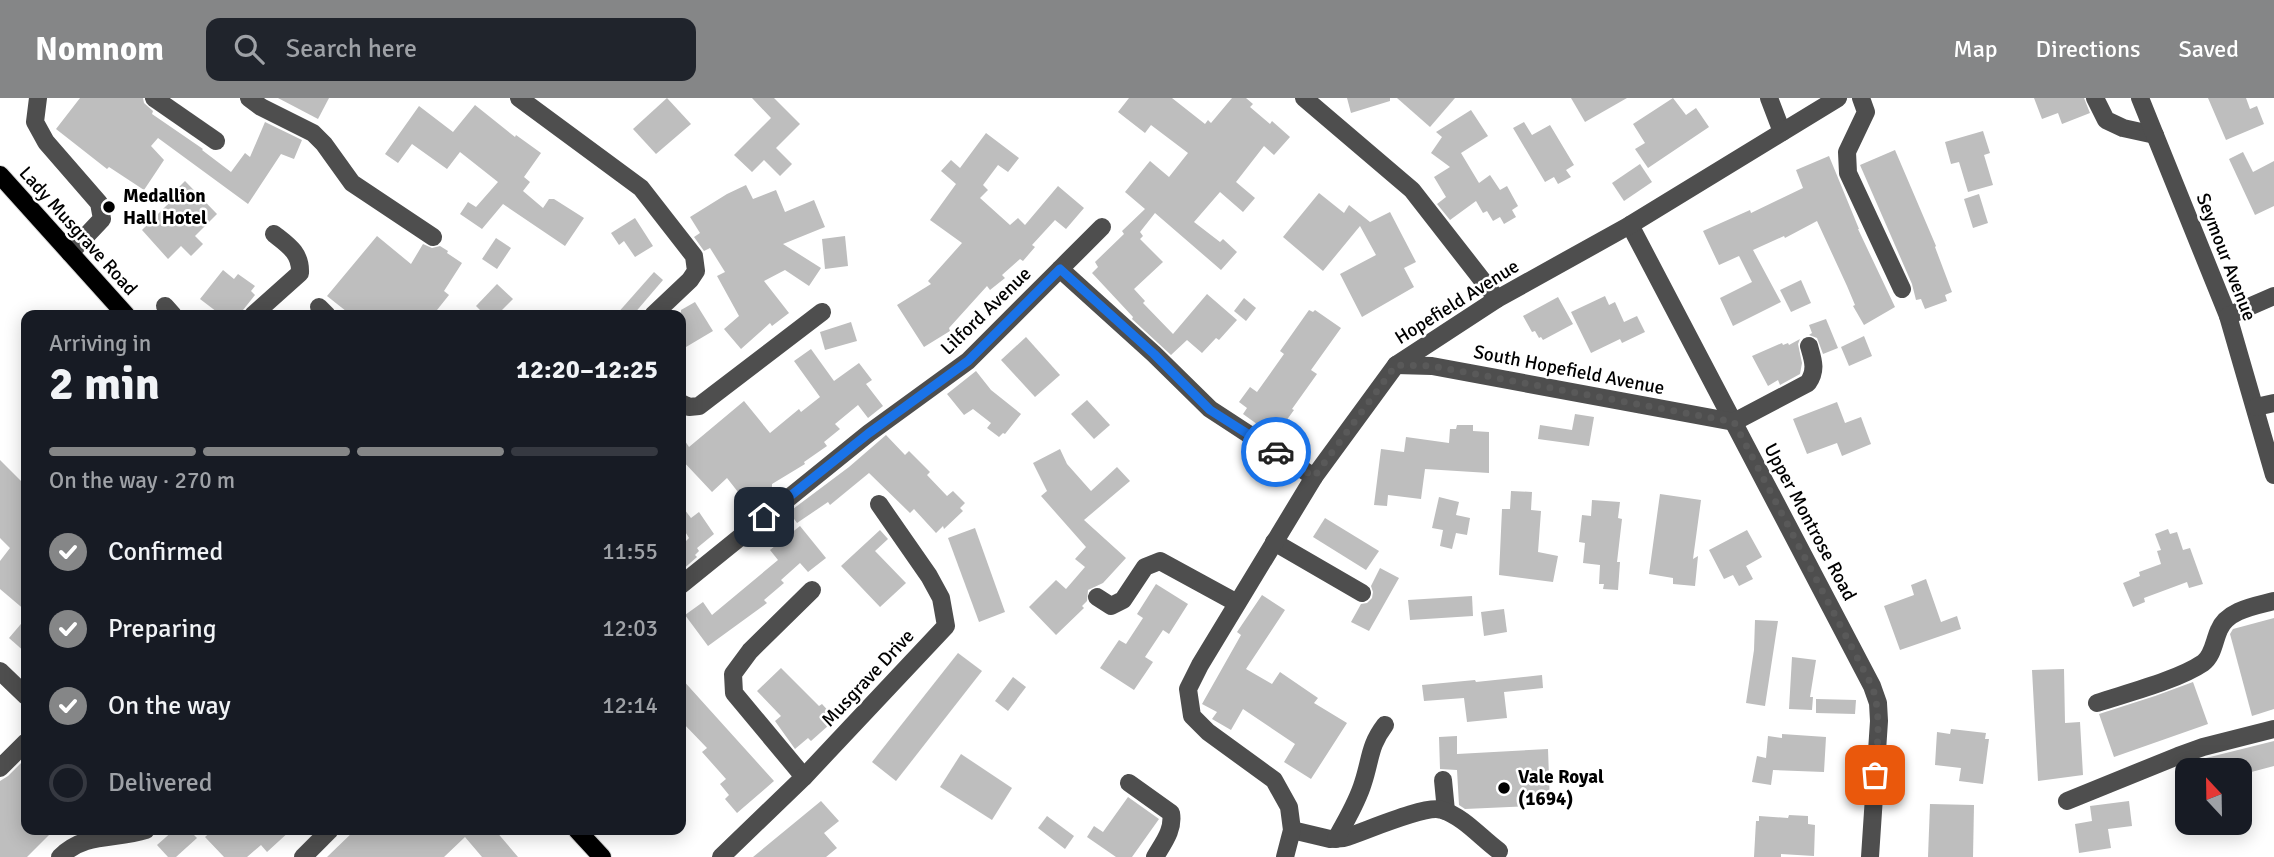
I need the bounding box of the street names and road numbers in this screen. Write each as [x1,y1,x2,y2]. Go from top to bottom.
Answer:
street label: Lady Musgrave Road [14,161,142,301]
street label: Seymour Avenue [2191,190,2261,324]
street label: Hopefield Avenue [1390,254,1524,350]
street label: Lilford Avenue [936,262,1036,360]
street label: South Hopefield Avenue [1472,340,1666,400]
street label: Upper Montrose Road [1758,439,1862,605]
street label: Musgrave Drive [817,624,919,732]

